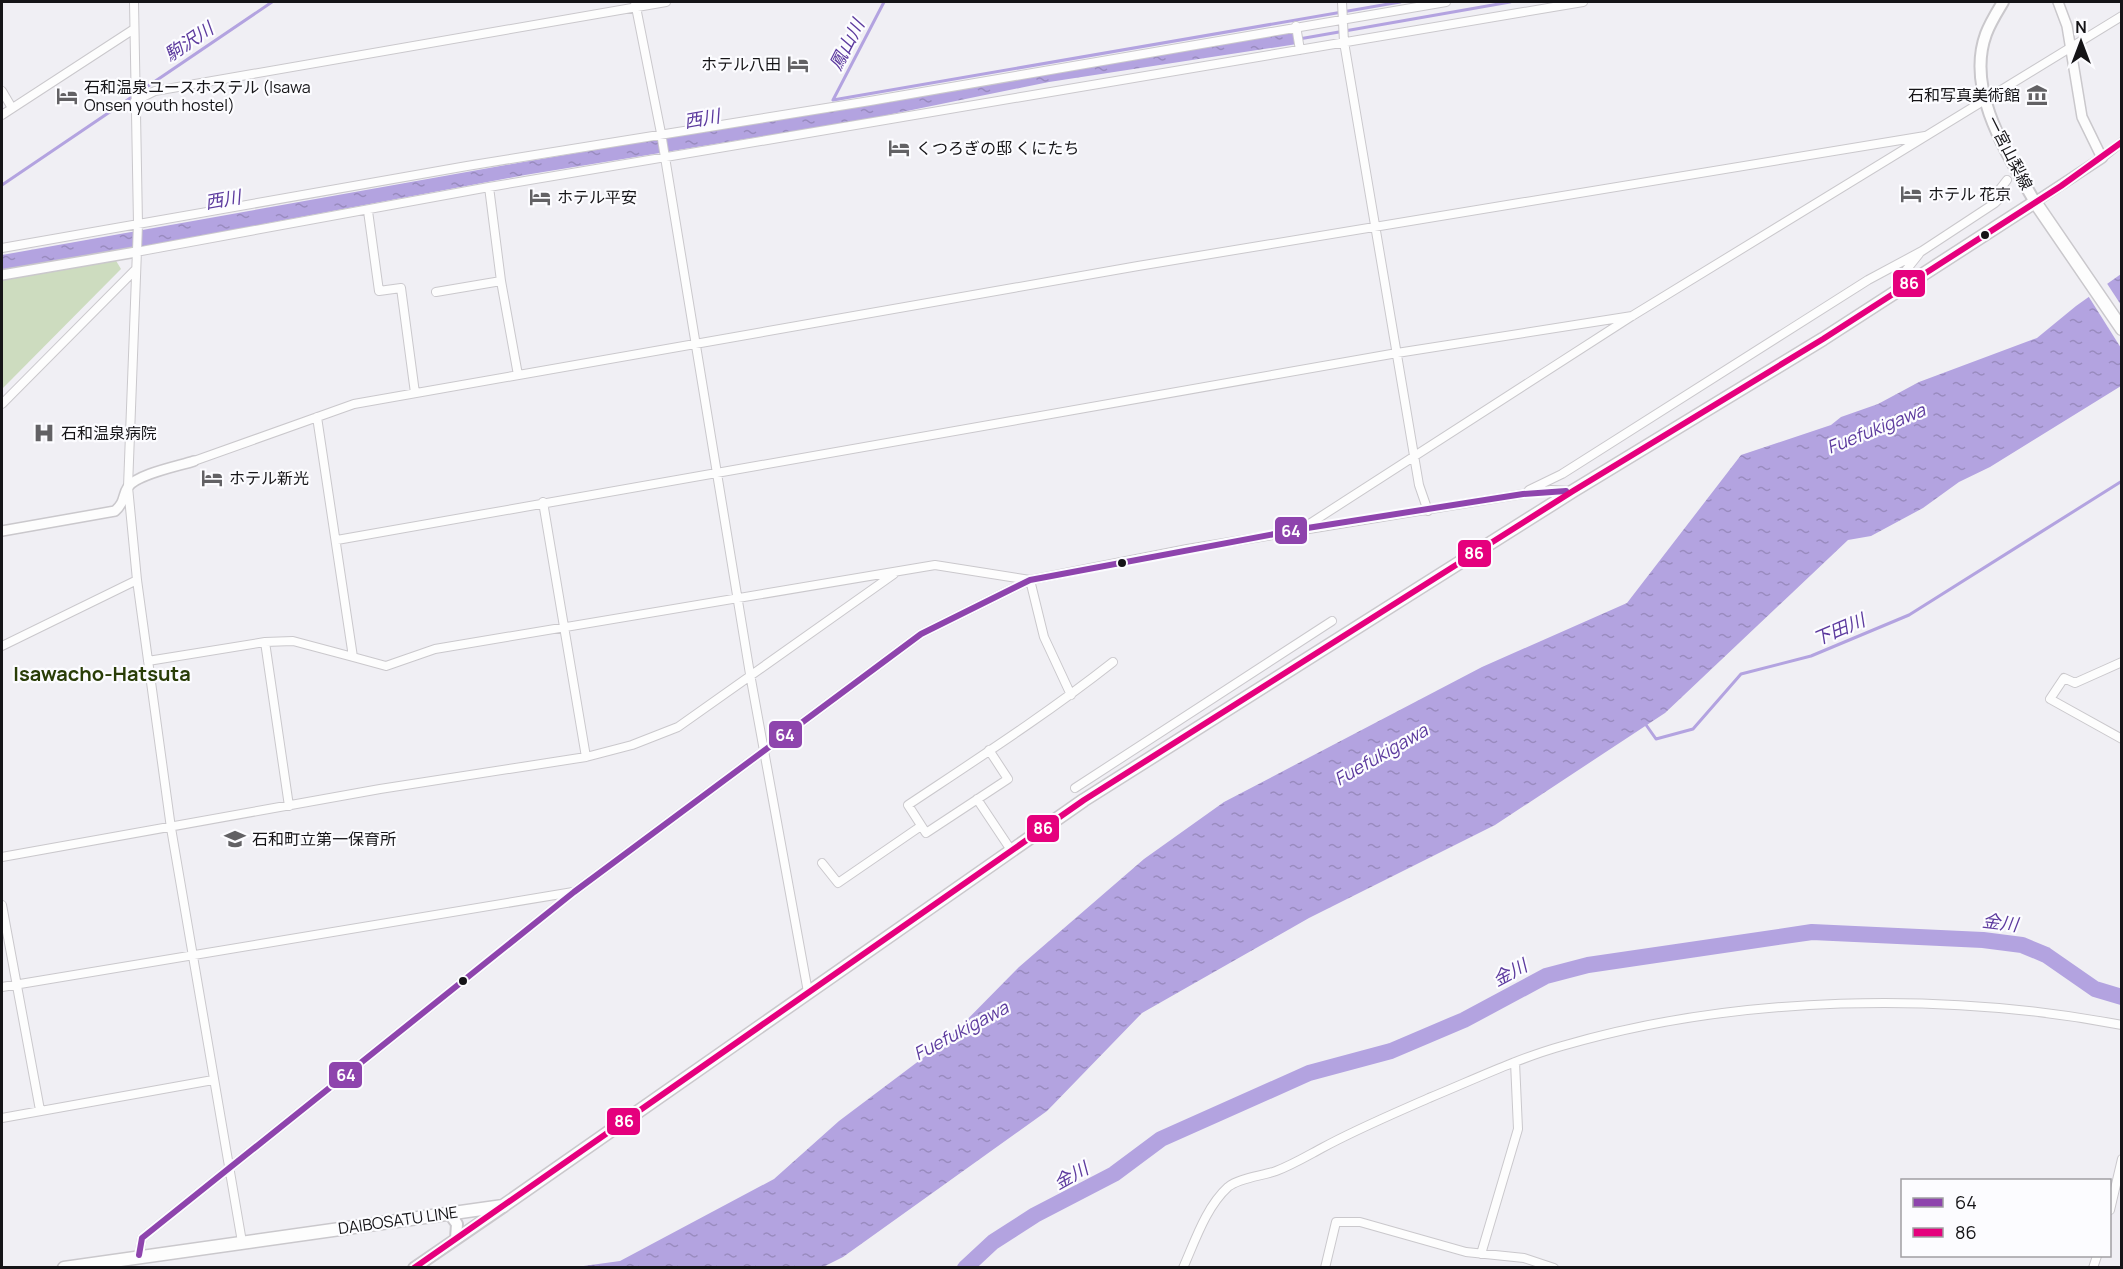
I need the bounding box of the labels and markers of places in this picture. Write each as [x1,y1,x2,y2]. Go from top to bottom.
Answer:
hotel icon: ホテル八田 [786,52,810,76]
place label: ホテル八田 [701,53,781,75]
place label: 石和温泉ユースホステル (Isawa Onsen youth hostel) [84,76,311,116]
museum icon: 石和写真美術館 [2025,83,2049,107]
hotel icon: 石和温泉ユースホステル (Isawa Onsen youth hostel) [55,84,79,108]
place label: 石和写真美術館 [1908,84,2020,106]
hotel icon: くつろぎの邸 くにたち [887,136,911,160]
place label: くつろぎの邸 くにたち [916,137,1079,159]
hotel icon: ホテル 花京 [1899,182,1923,206]
place label: ホテル 花京 [1928,183,2011,205]
hotel icon: ホテル平安 [528,185,552,209]
place label: ホテル平安 [557,186,637,208]
unlabelled marker [1979,229,1991,241]
hospital icon: 石和温泉病院 [32,421,56,445]
place label: 石和温泉病院 [61,422,157,444]
hotel icon: ホテル新光 [200,466,224,490]
place label: ホテル新光 [229,467,309,489]
unlabelled marker [1116,557,1128,569]
school or university icon: 石和町立第一保育所 [223,827,247,851]
place label: 石和町立第一保育所 [252,828,396,850]
unlabelled marker [457,975,469,987]

